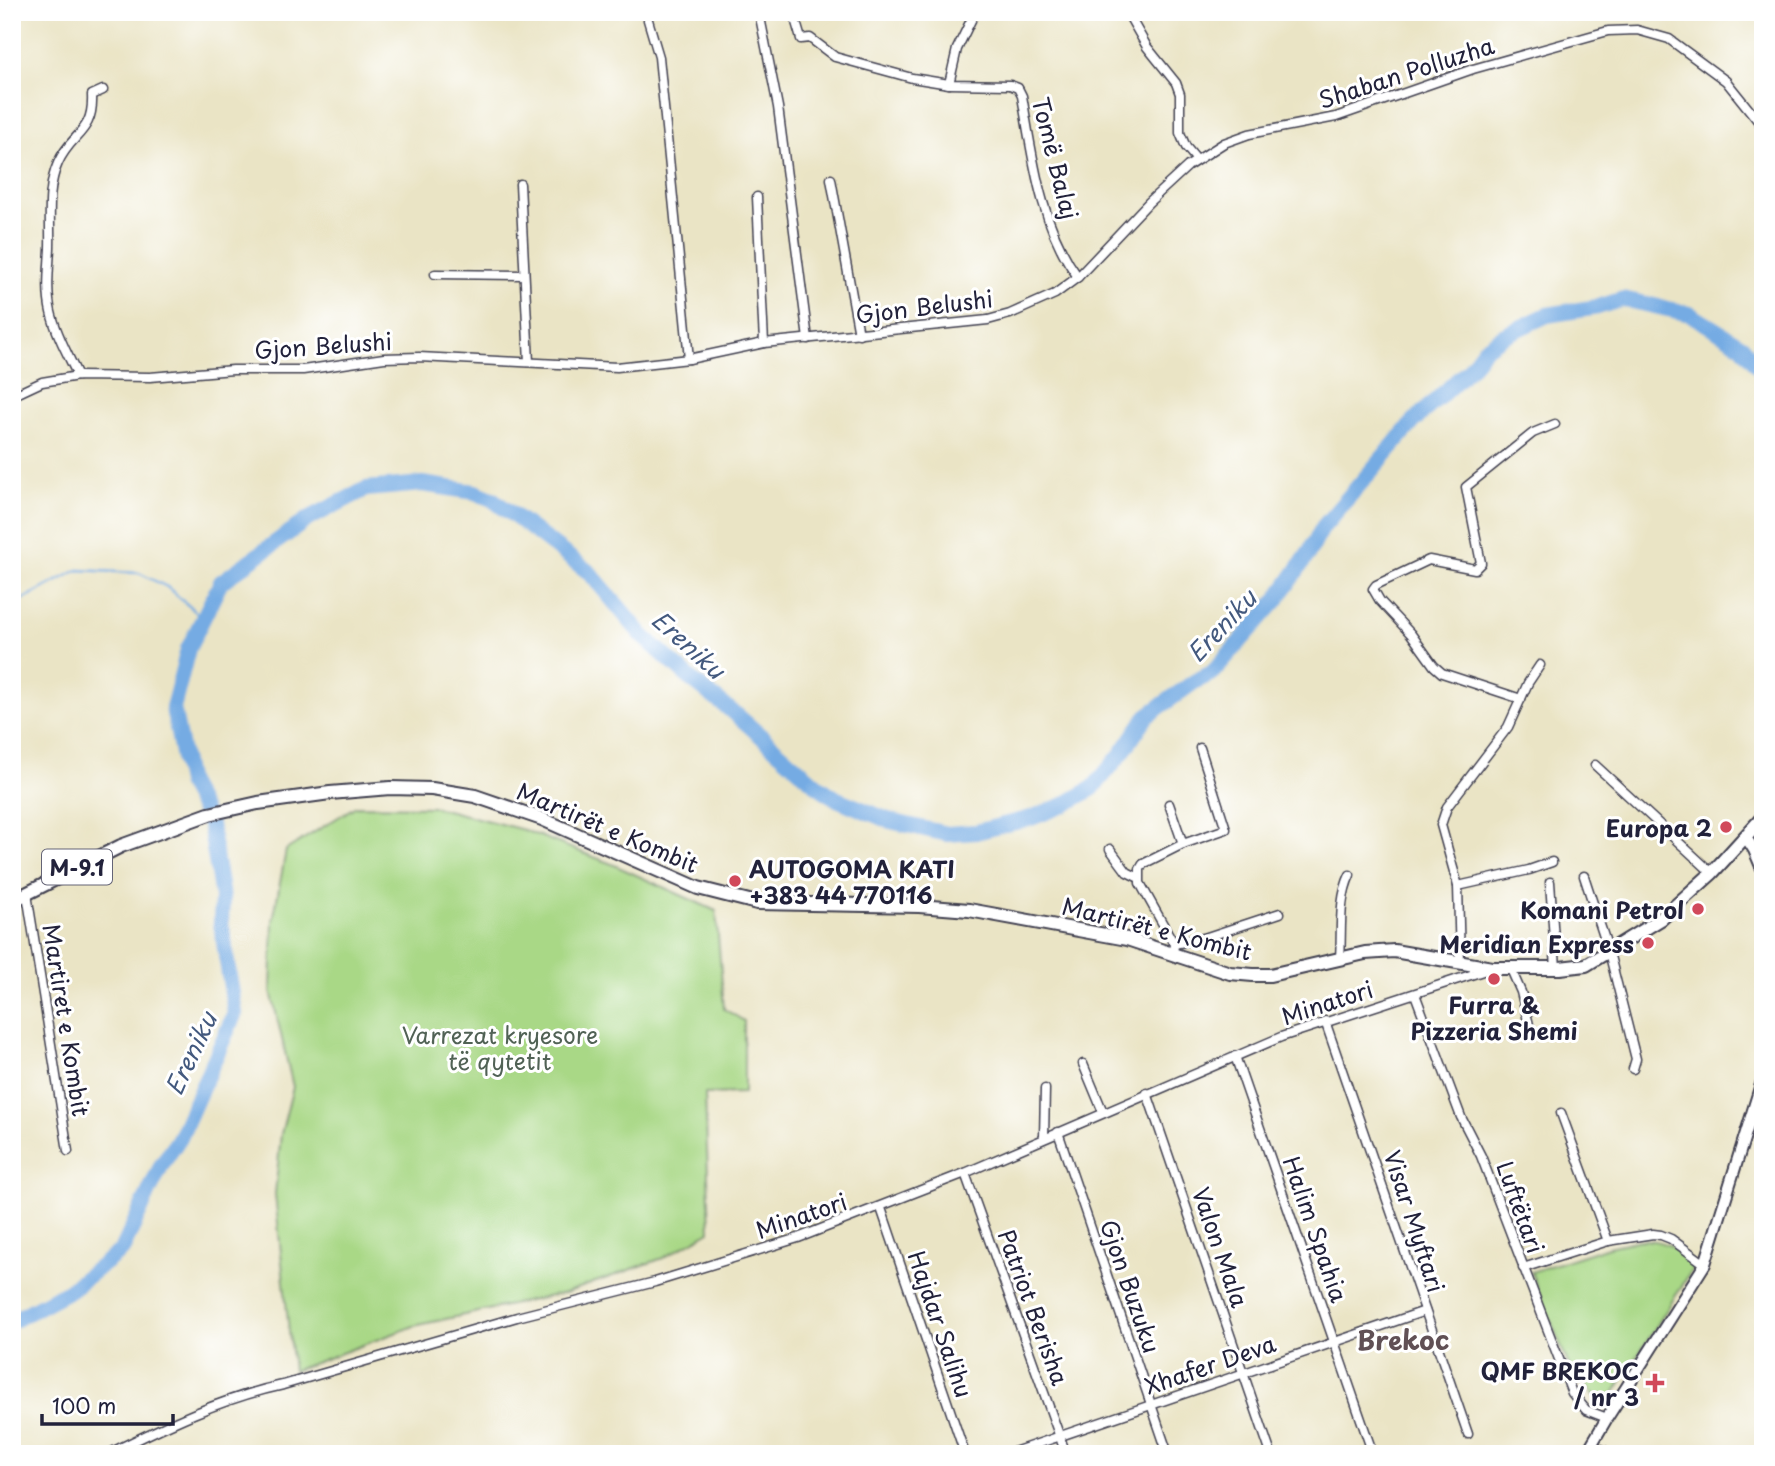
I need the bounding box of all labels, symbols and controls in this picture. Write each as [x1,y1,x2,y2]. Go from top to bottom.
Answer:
street label: Shaban Polluzha [1314,27,1499,117]
street label: Tomë Balaj [1024,93,1088,223]
street label: Gjon Belushi [853,280,995,332]
street label: Gjon Belushi [253,323,393,367]
water label: Ereniku [1178,579,1265,669]
water label: Ereniku [644,601,735,688]
street label: Martirët e Kombit [512,773,704,881]
place label: Europa 2 [1606,810,1712,845]
marker: Europa 2 [1718,819,1734,835]
road number: M-9.1 [42,850,112,884]
place label: AUTOGOMA KATI +383 44 770116 [749,851,955,912]
marker: AUTOGOMA KATI +383 44 770116 [727,873,743,889]
street label: Martirët e Kombit [1058,888,1256,968]
place label: Komani Petrol [1520,892,1684,927]
marker: Komani Petrol [1690,901,1706,917]
street label: Martiret e Kombit [35,921,99,1119]
place label: Meridian Express [1439,926,1634,961]
marker: Meridian Express [1640,935,1656,951]
street label: Minatori [1277,971,1377,1033]
marker: Furra & Pizzeria Shemi [1486,971,1502,987]
place label: Furra & Pizzeria Shemi [1410,987,1578,1048]
water label: Ereniku [155,1004,226,1100]
park label: Varrezat kryesore të qytetit [402,1017,598,1078]
street label: Visar Myftari [1376,1145,1454,1297]
street label: Halim Spahia [1275,1151,1357,1307]
street label: Luftëtari [1488,1156,1554,1258]
street label: Valon Mala [1184,1182,1258,1312]
street label: Minatori [751,1183,851,1247]
street label: Gjon Buzuku [1092,1215,1170,1357]
street label: Patriot Berisha [990,1224,1079,1390]
street label: Hajdar Salihu [900,1246,982,1402]
district label: Brekoc [1357,1320,1449,1359]
street label: Xhafer Deva [1140,1325,1280,1403]
place label: QMF BREKOC / nr 3 [1481,1353,1639,1414]
marker: QMF BREKOC / nr 3 [1645,1373,1665,1393]
scale bar [42,1382,173,1426]
text: 100 m [52,1389,116,1421]

